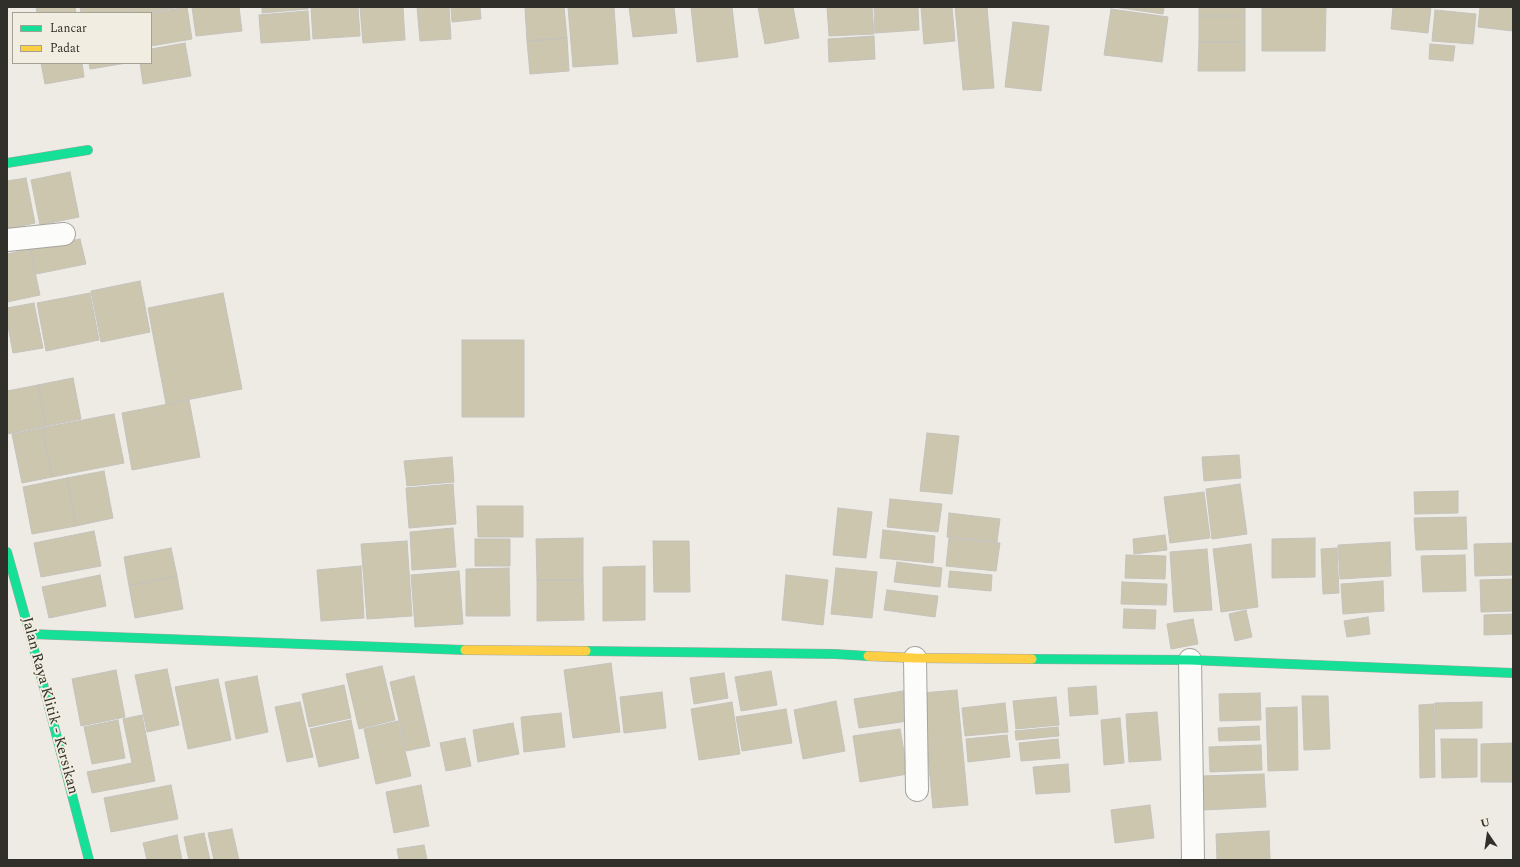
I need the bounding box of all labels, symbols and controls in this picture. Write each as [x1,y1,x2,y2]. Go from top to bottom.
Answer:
legend [12,12,152,64]
text: Lancar [50,19,87,38]
text: Padat [50,39,80,58]
street label: Jalan Raya Klitik - Kersikan [17,615,81,797]
text: U [1479,814,1492,832]
north arrow [1468,815,1508,855]

